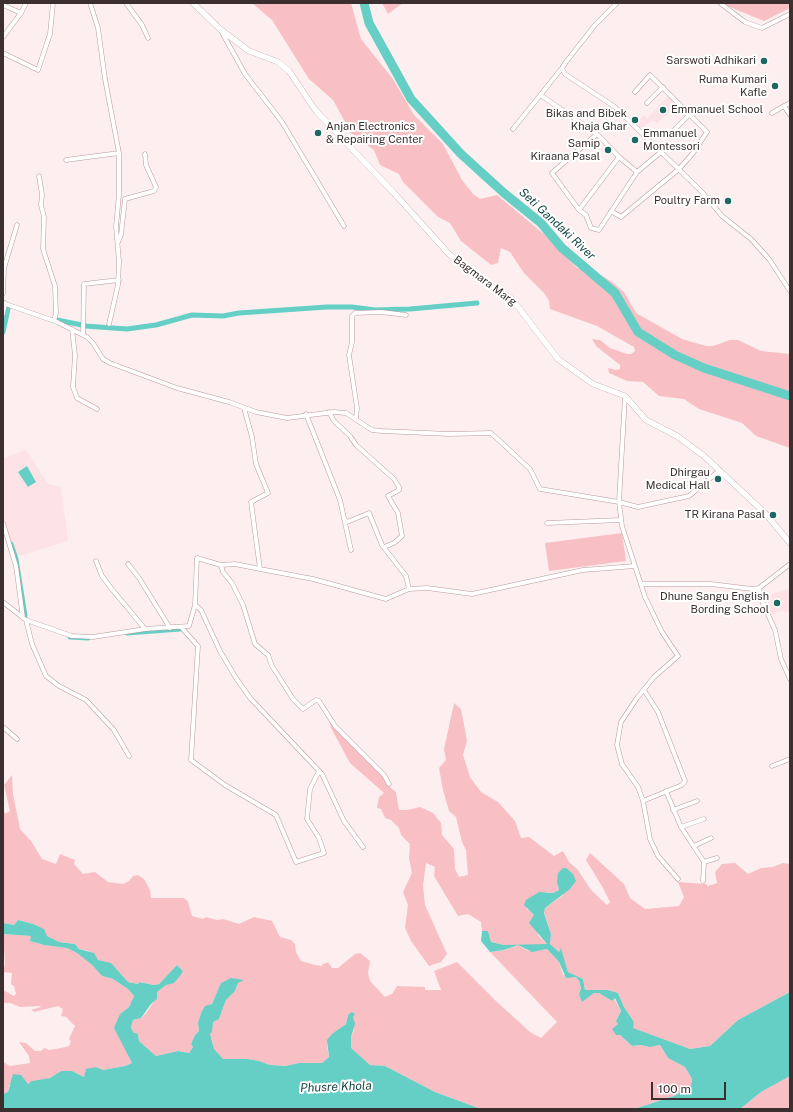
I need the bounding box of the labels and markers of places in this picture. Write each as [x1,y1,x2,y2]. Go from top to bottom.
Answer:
place label: Sarswoti Adhikari [666,54,756,68]
marker: Sarswoti Adhikari [759,56,769,66]
place label: Ruma Kumari Kafle [699,73,767,99]
marker: Ruma Kumari Kafle [770,81,780,91]
place label: Emmanuel School [671,103,763,117]
marker: Emmanuel School [658,105,668,115]
place label: Bikas and Bibek Khaja Ghar [546,107,627,133]
marker: Bikas and Bibek Khaja Ghar [630,115,640,125]
place label: Anjan Electronics & Repairing Center [326,120,423,146]
place label: Emmanuel Montessori [643,127,700,153]
marker: Anjan Electronics & Repairing Center [313,128,323,138]
marker: Emmanuel Montessori [630,135,640,145]
place label: Samip Kiraana Pasal [530,137,600,163]
marker: Samip Kiraana Pasal [603,145,613,155]
place label: Poultry Farm [654,194,720,208]
marker: Poultry Farm [723,196,733,206]
place label: Dhirgau Medical Hall [646,466,710,492]
marker: Dhirgau Medical Hall [713,474,723,484]
place label: TR Kirana Pasal [685,508,765,522]
marker: TR Kirana Pasal [768,510,778,520]
place label: Dhune Sangu English Bording School [660,590,769,616]
marker: Dhune Sangu English Bording School [772,598,782,608]

